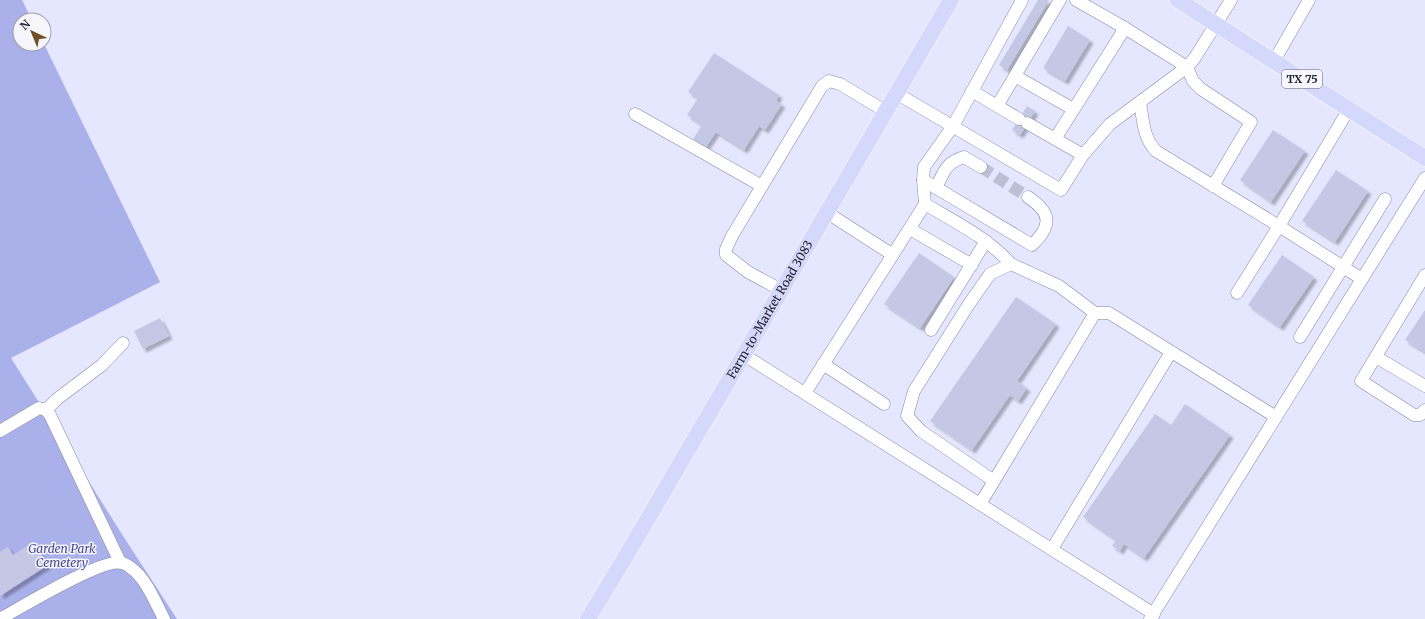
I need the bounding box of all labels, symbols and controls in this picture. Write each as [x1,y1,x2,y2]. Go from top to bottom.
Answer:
north arrow [12,12,52,52]
text: N [17,17,33,33]
road number: TX 75 [1282,70,1322,88]
street label: Farm-to-Market Road 3083 [723,237,816,381]
park label: Garden Park Cemetery [28,541,96,570]

